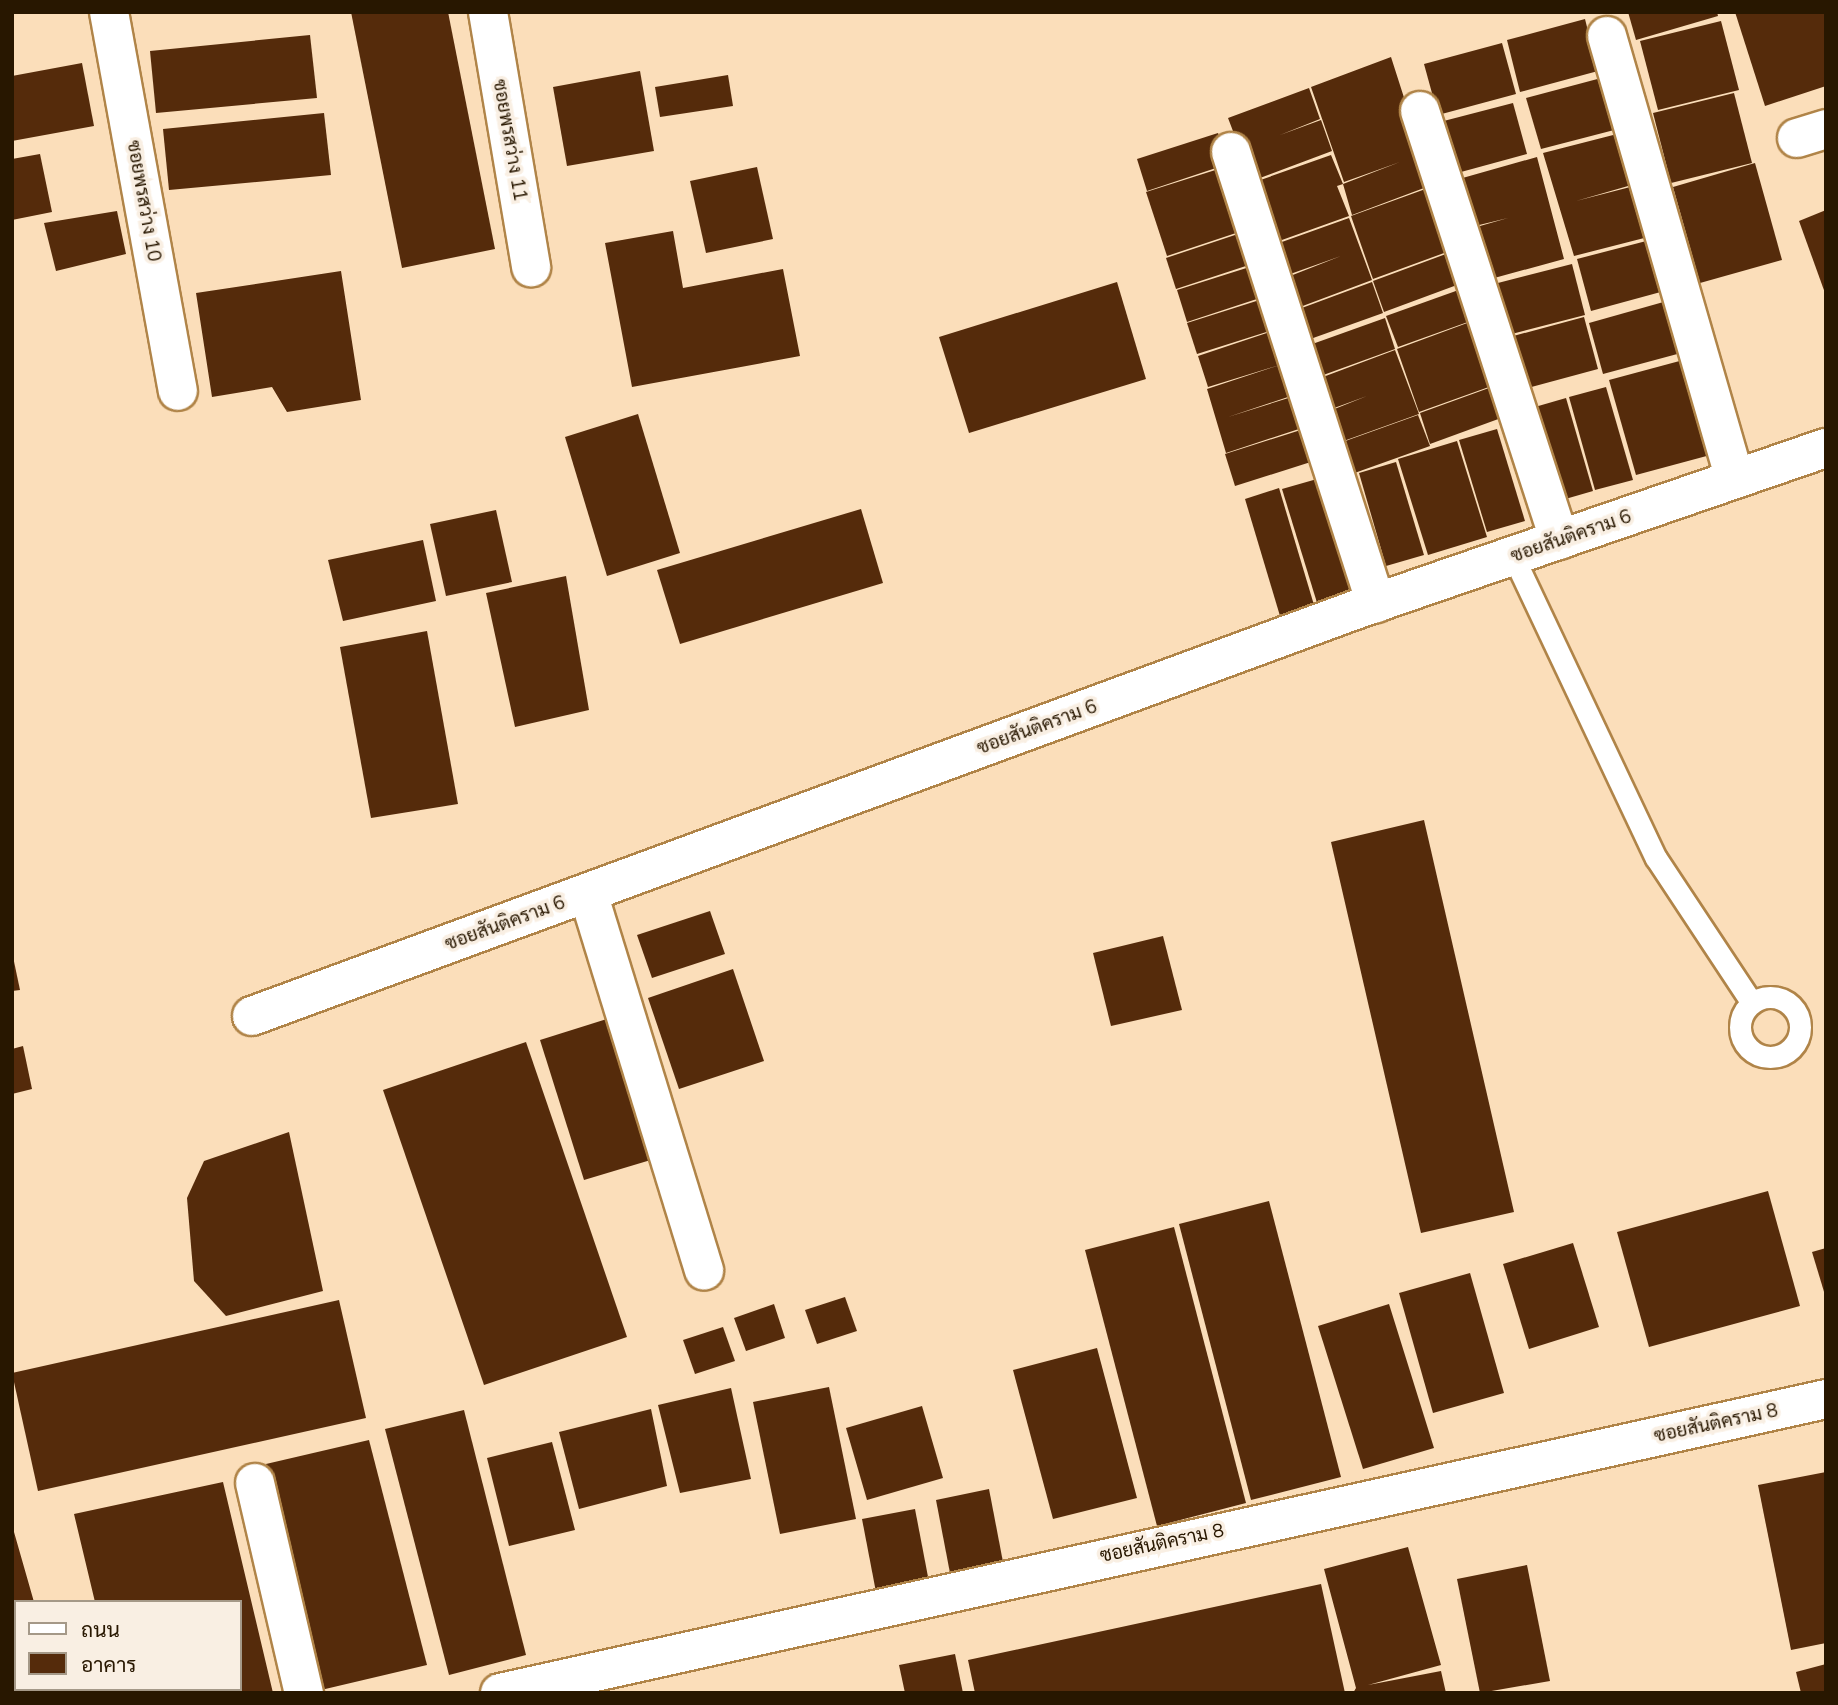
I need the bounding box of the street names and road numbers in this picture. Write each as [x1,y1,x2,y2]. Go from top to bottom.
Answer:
street label: ซอยพรสว่าง 11 [488,77,532,203]
street label: ซอยพรสว่าง 10 [122,138,166,264]
street label: ซอยสันติคราม 6 [1508,505,1634,567]
street label: ซอยสันติคราม 6 [974,695,1100,759]
street label: ซอยสันติคราม 6 [442,891,568,955]
street label: ซอยสันติคราม 8 [1652,1399,1780,1447]
street label: ซอยสันติคราม 8 [1098,1519,1226,1567]

